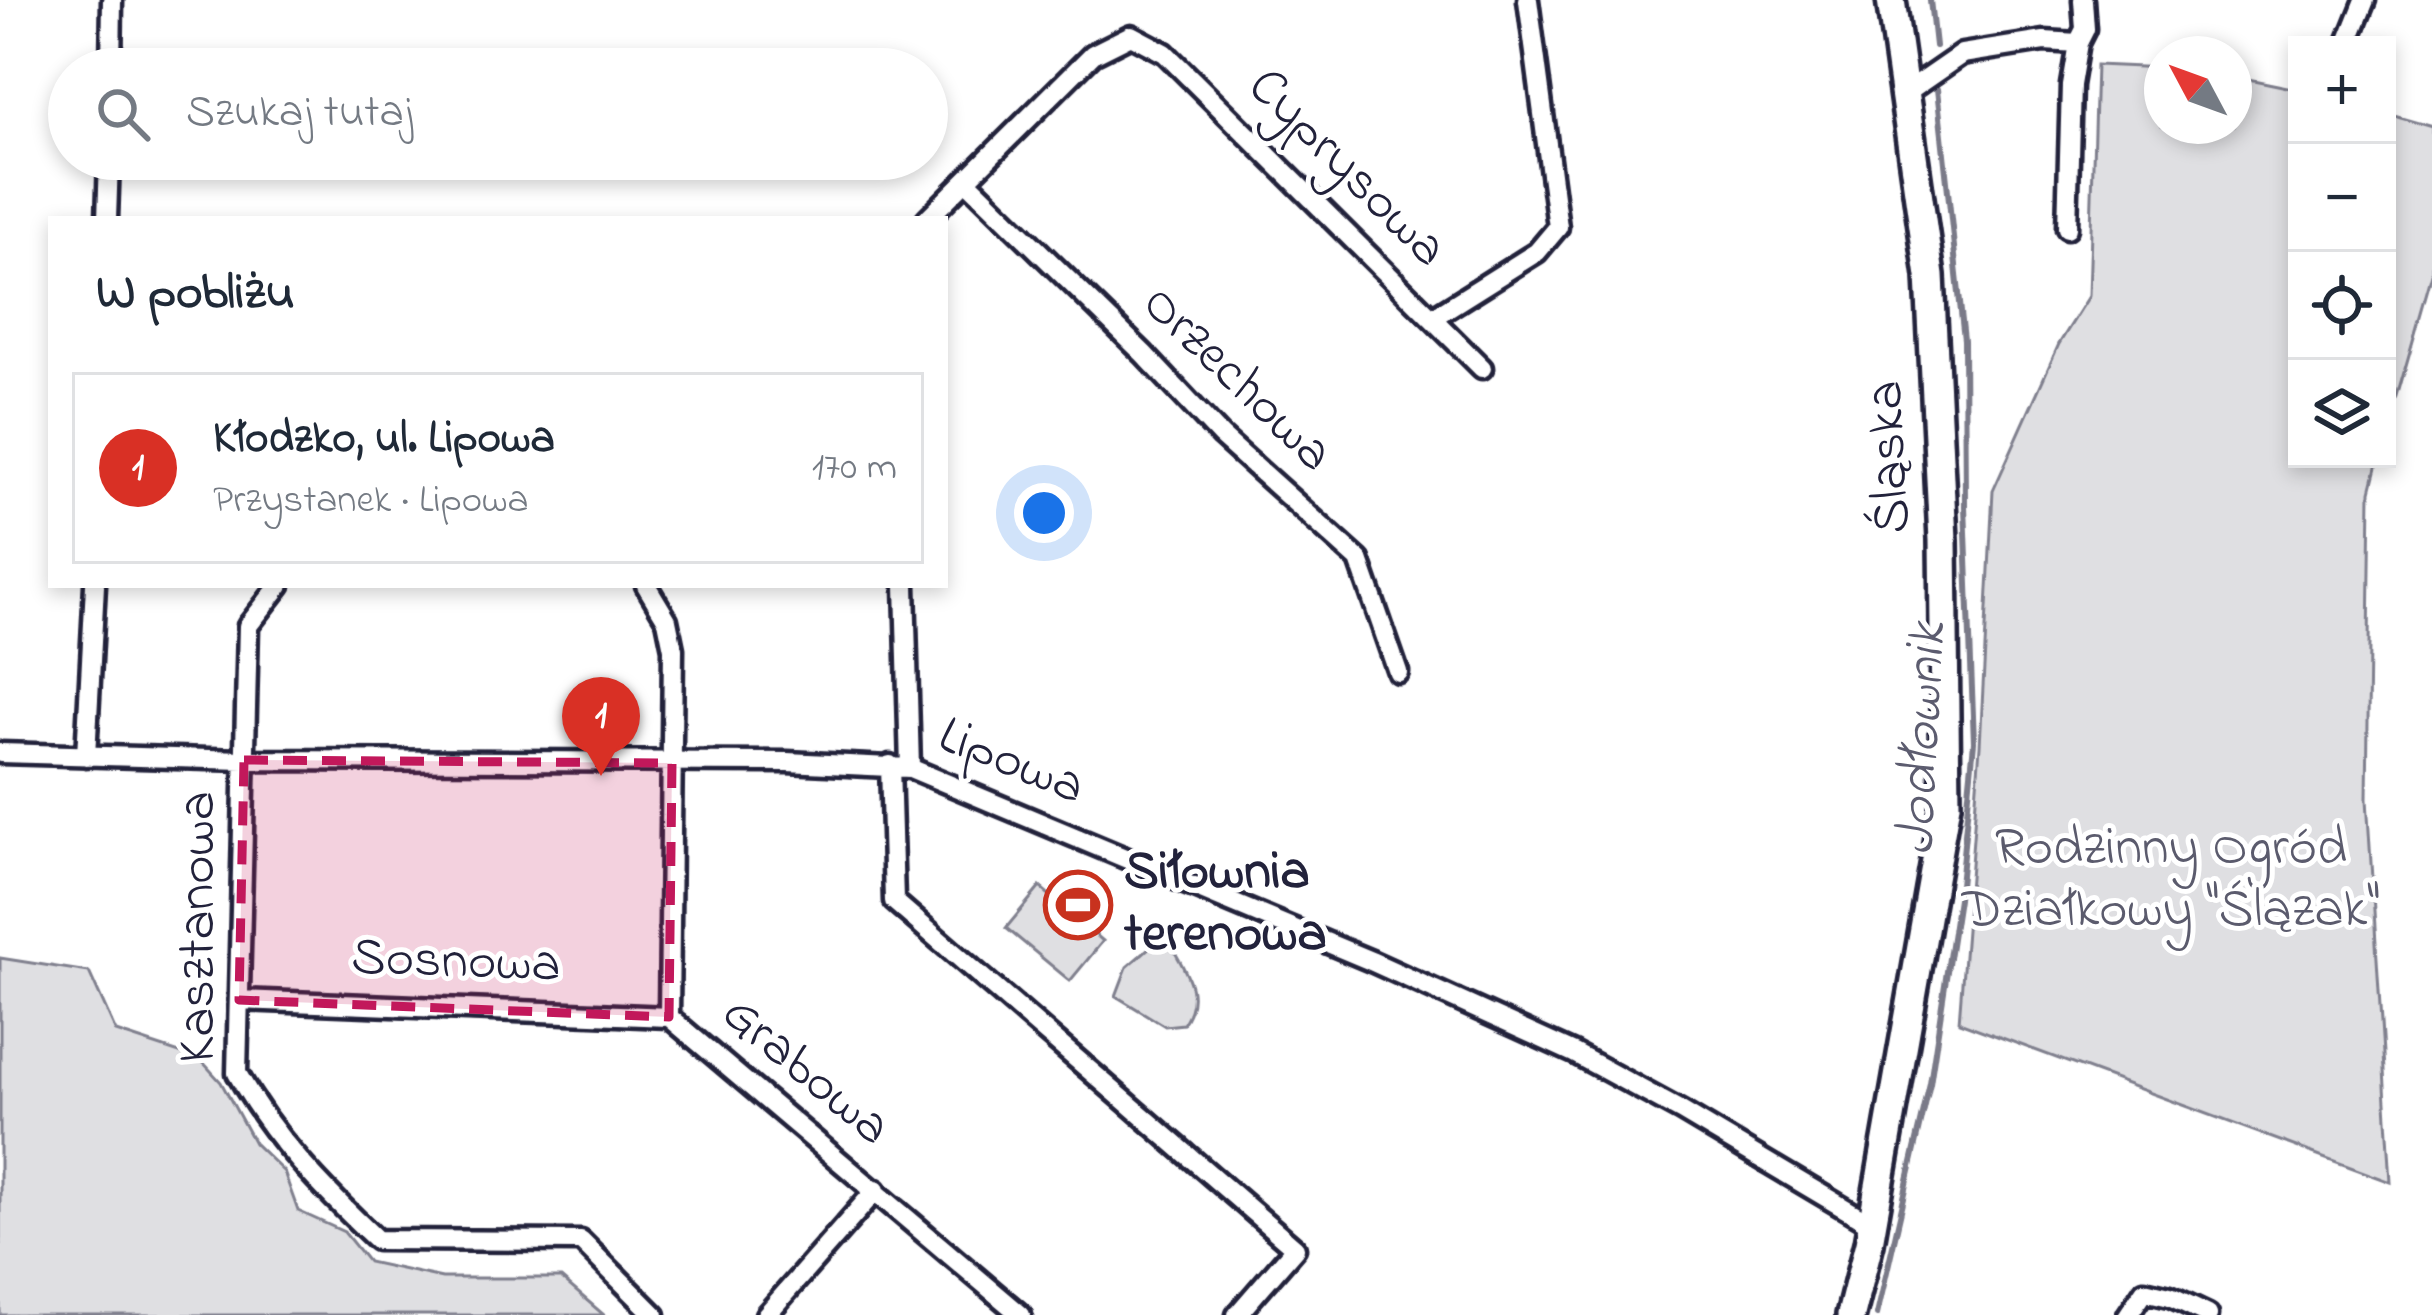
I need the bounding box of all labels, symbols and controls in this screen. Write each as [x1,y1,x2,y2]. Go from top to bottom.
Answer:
north arrow [2144,36,2252,144]
map controls [2288,36,2396,468]
button: + [2288,36,2396,144]
search box [48,48,948,180]
street label: Cyprysowa [1228,51,1464,287]
icon: search [90,81,156,147]
text: Szukaj tutaj [186,81,413,147]
button: − [2288,144,2396,252]
button: locate [2288,252,2396,360]
text: W pobliżu [96,257,295,332]
street label: Orzechowa [1122,268,1350,492]
button: layers [2288,360,2396,468]
street label: Śląska [1848,378,1934,536]
text: Kłodzko, ul. Lipowa [213,407,555,473]
text: 1 [132,440,144,497]
text: 170 m [812,440,897,497]
text: Przystanek · Lipowa [213,473,529,530]
your location [1014,483,1074,543]
water label: Jodłownik [1876,619,1972,857]
pin: 1 [562,677,640,776]
street label: Lipowa [926,698,1096,828]
street label: Kasztanowa [161,791,239,1063]
park label: Rodzinny Ogród Działkowy "Ślązak" [1960,811,2380,951]
place label: Siłownia terenowa [1123,835,1327,975]
sports icon: Siłownia terenowa [1043,870,1113,940]
street label: Sosnowa [350,920,562,1006]
street label: Grabowa [703,978,907,1166]

